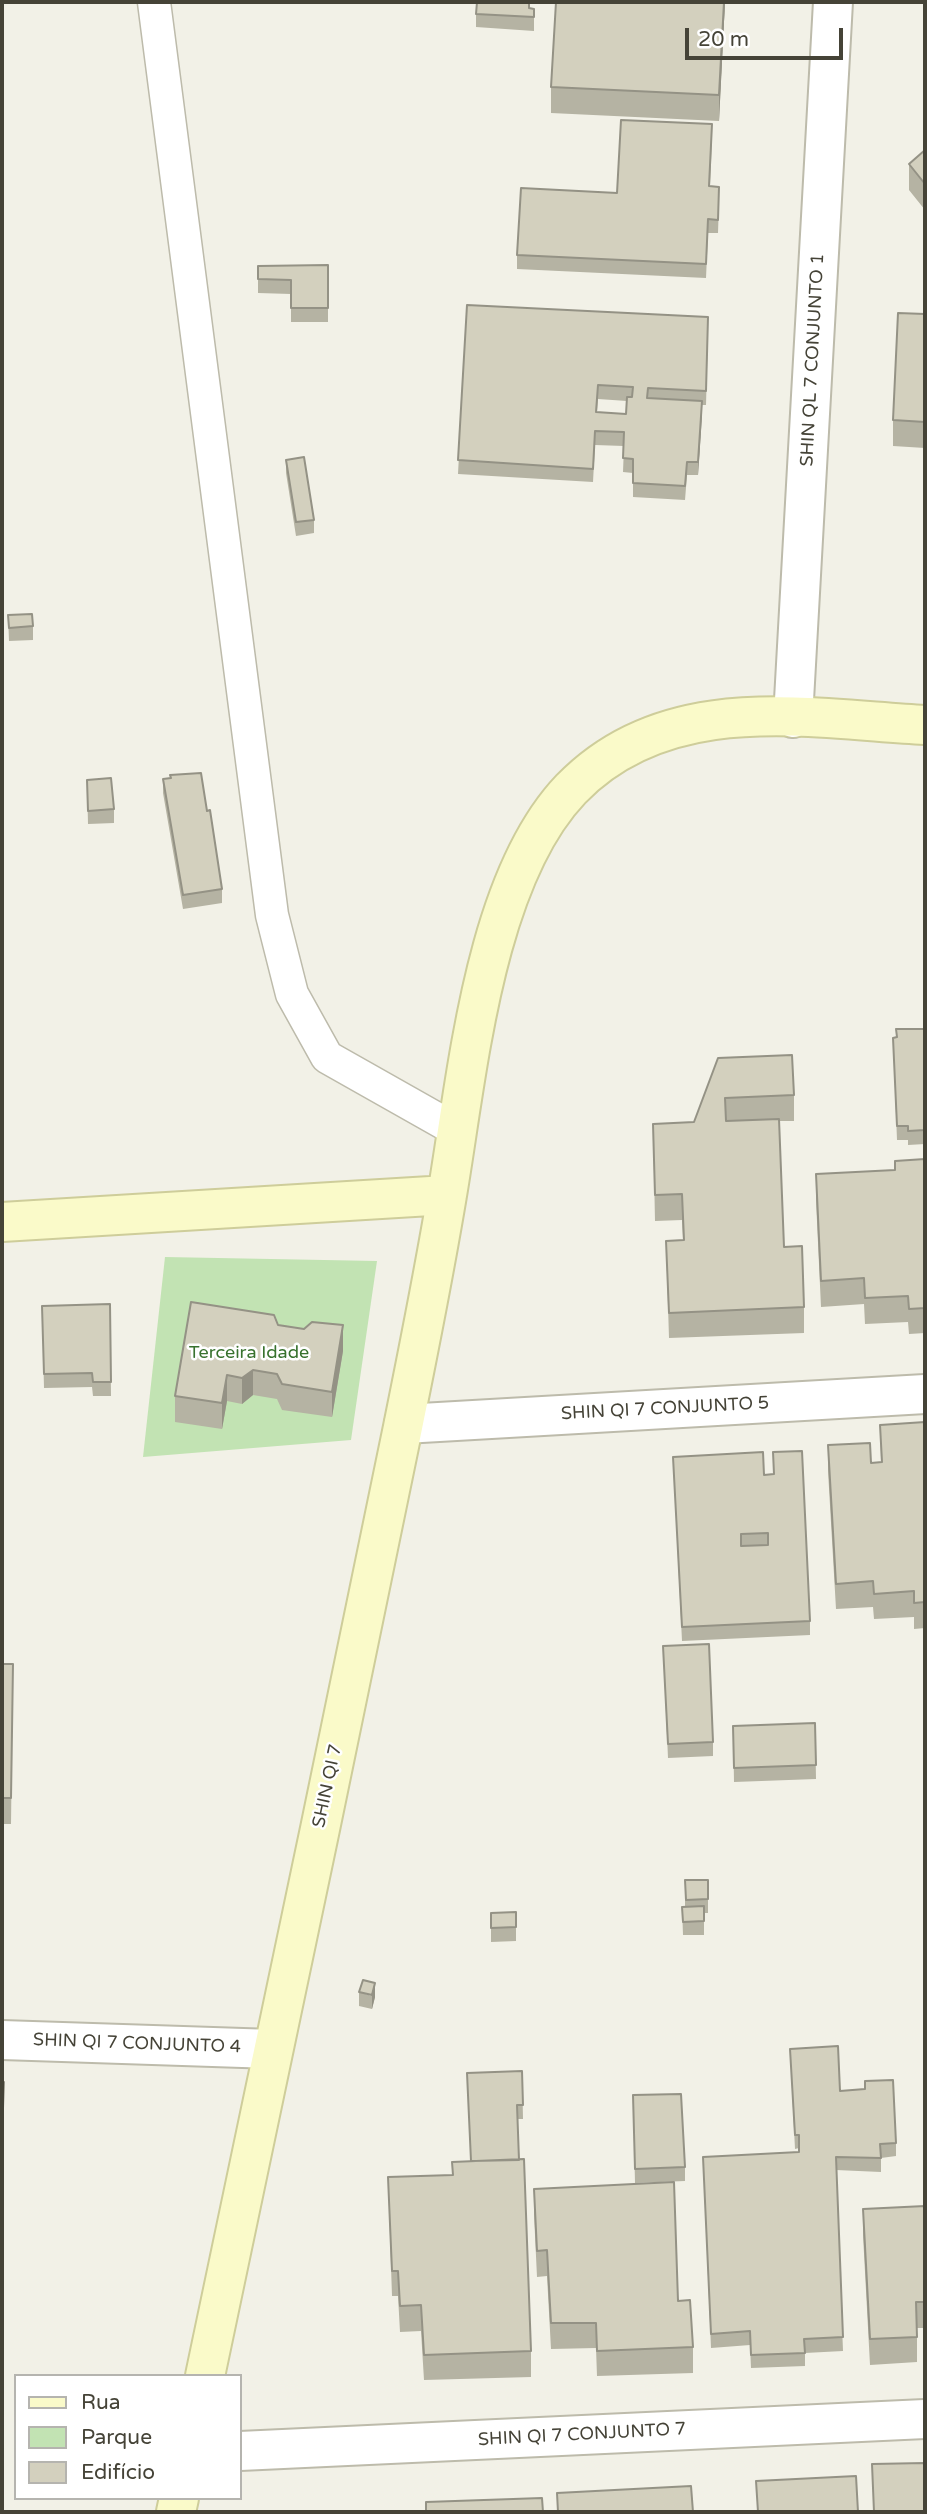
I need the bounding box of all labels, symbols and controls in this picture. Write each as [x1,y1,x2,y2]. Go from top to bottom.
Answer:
scale bar [689,14,846,58]
text: 20 m [698,27,749,52]
street label: SHIN QL 7 CONJUNTO 1 [797,253,829,467]
park label: Terceira Idade [189,1342,309,1364]
street label: SHIN QI 7 CONJUNTO 5 [560,1393,770,1425]
street label: SHIN QI 7 [309,1742,347,1830]
street label: SHIN QI 7 CONJUNTO 4 [33,2030,241,2058]
legend [14,2374,242,2500]
text: Rua [81,2390,121,2415]
street label: SHIN QI 7 CONJUNTO 7 [477,2419,687,2451]
text: Parque [81,2425,152,2450]
text: Edifício [81,2460,155,2485]

